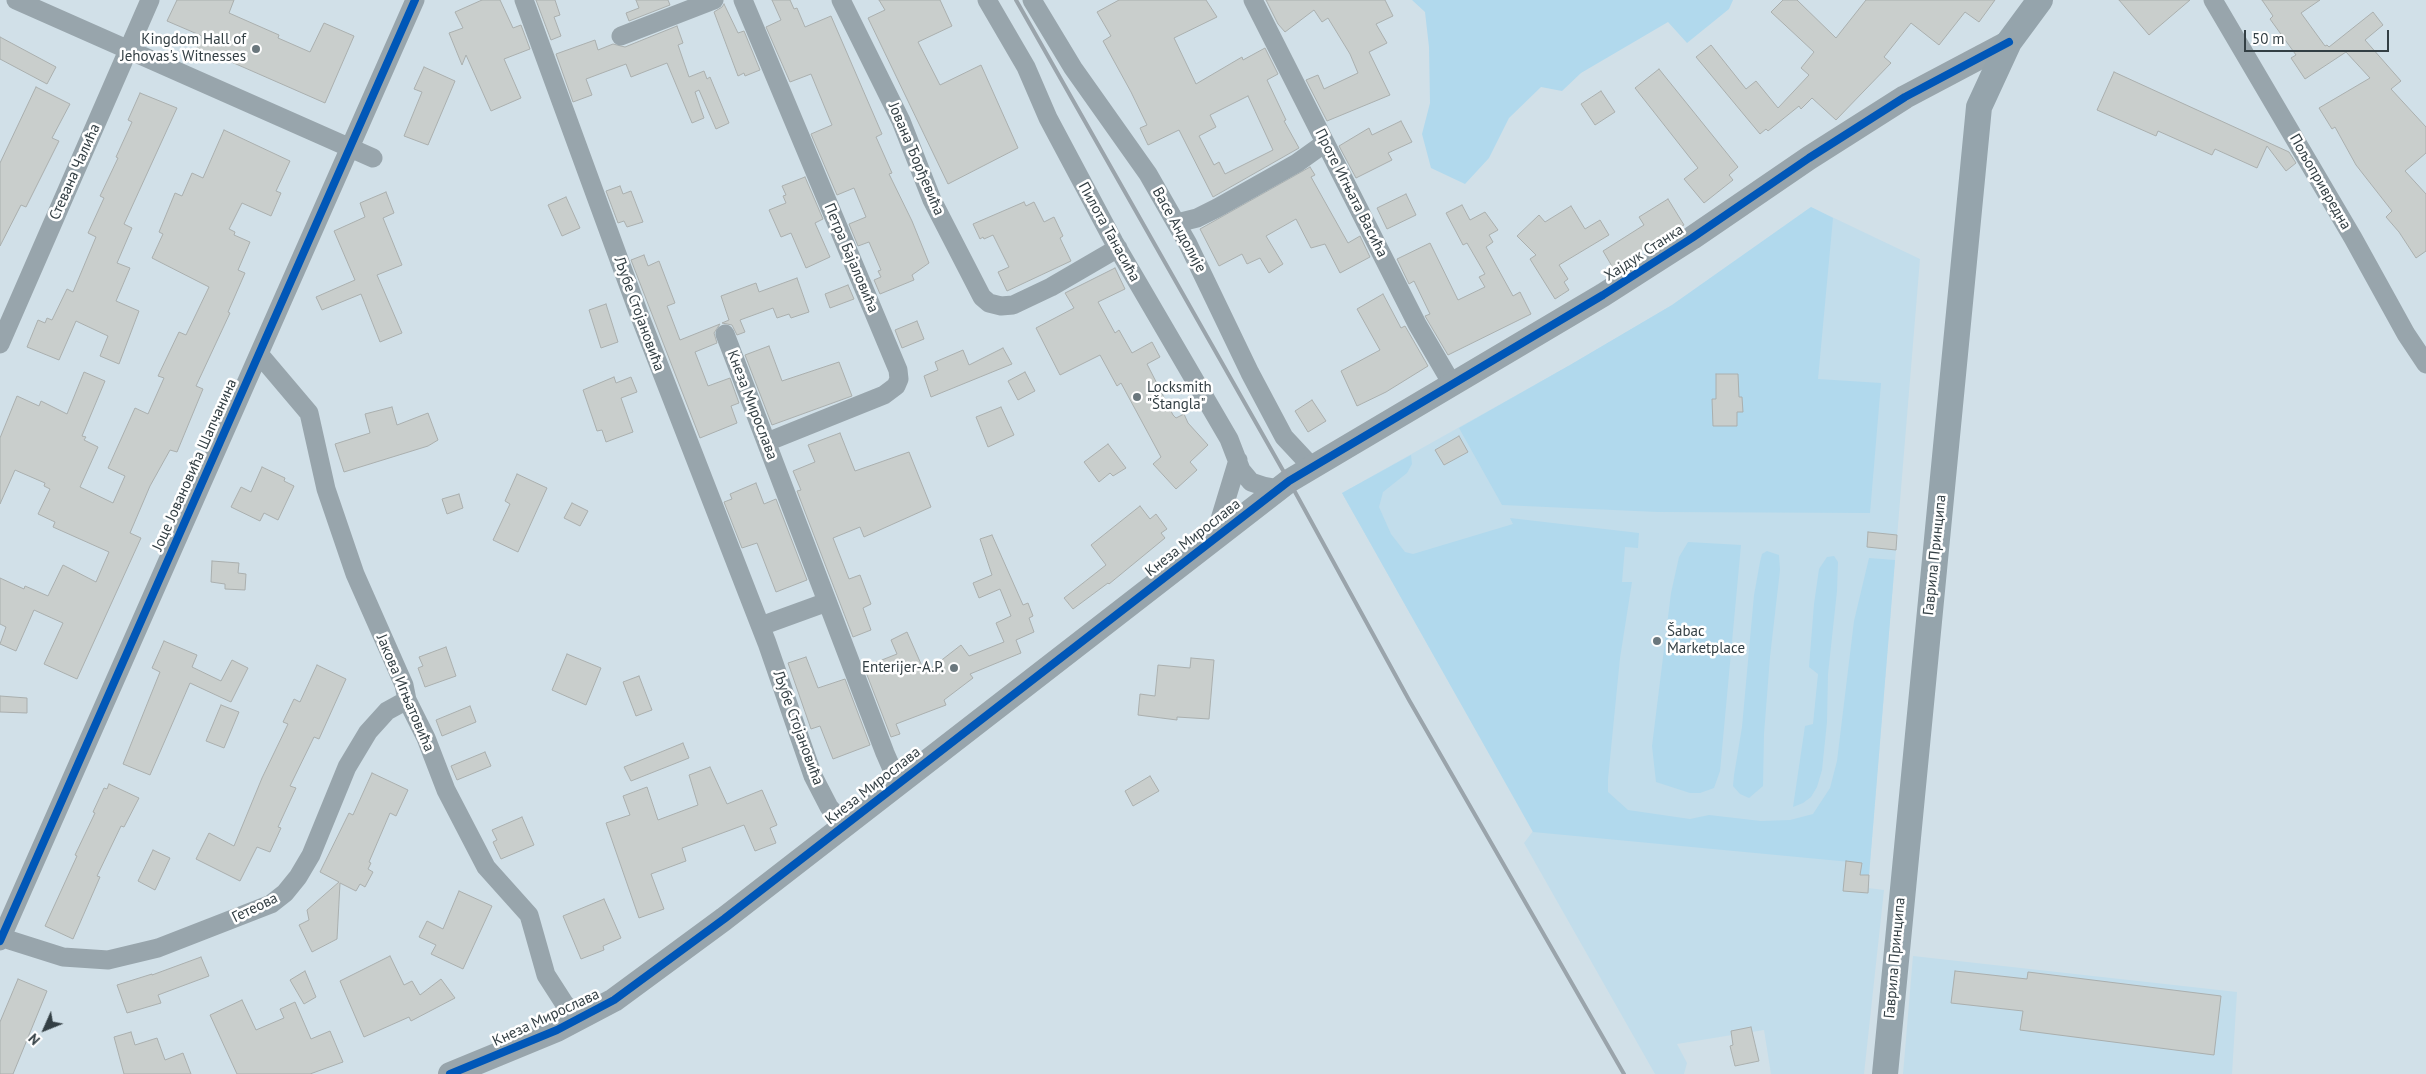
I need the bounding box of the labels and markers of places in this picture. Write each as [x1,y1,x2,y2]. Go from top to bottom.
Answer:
place label: Kingdom Hall of Jehovas's Witnesses [120,31,246,66]
marker: Kingdom Hall of Jehovas's Witnesses [250,43,262,55]
place label: Locksmith "Štangla" [1147,379,1212,414]
marker: Locksmith "Štangla" [1131,391,1143,403]
place label: Šabac Marketplace [1667,623,1745,658]
marker: Šabac Marketplace [1651,635,1663,647]
place label: Enterijer-A.P. [862,659,944,677]
marker: Enterijer-A.P. [948,662,960,674]

